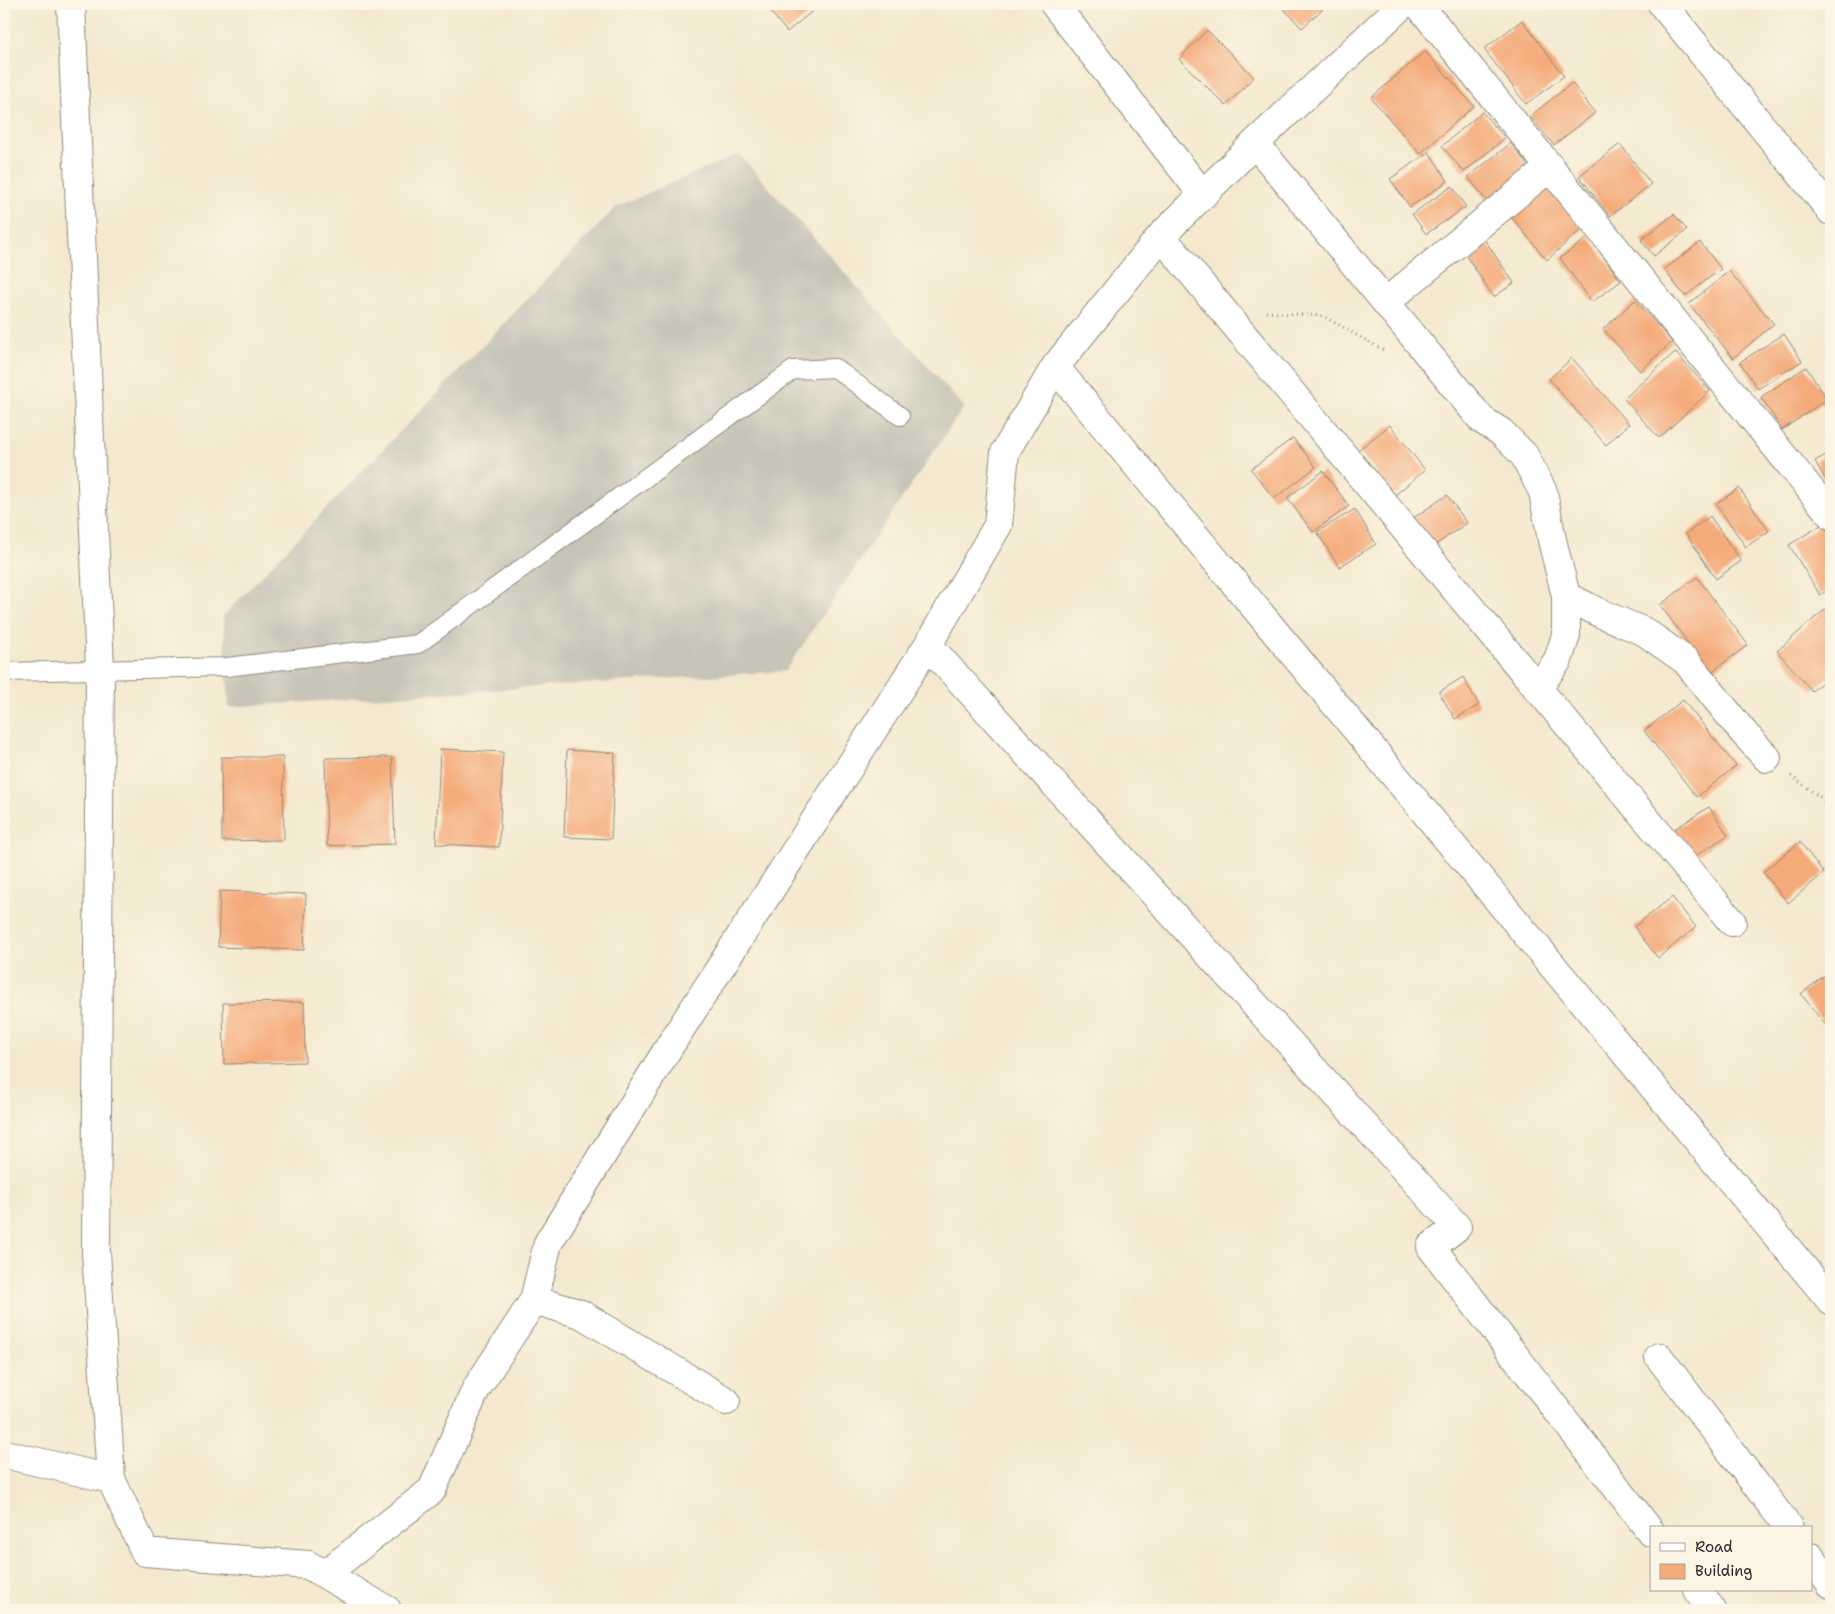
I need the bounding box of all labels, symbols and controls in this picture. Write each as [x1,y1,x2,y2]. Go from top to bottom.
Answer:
legend [1650,1526,1812,1592]
text: Road [1695,1537,1733,1557]
text: Building [1695,1561,1752,1581]

